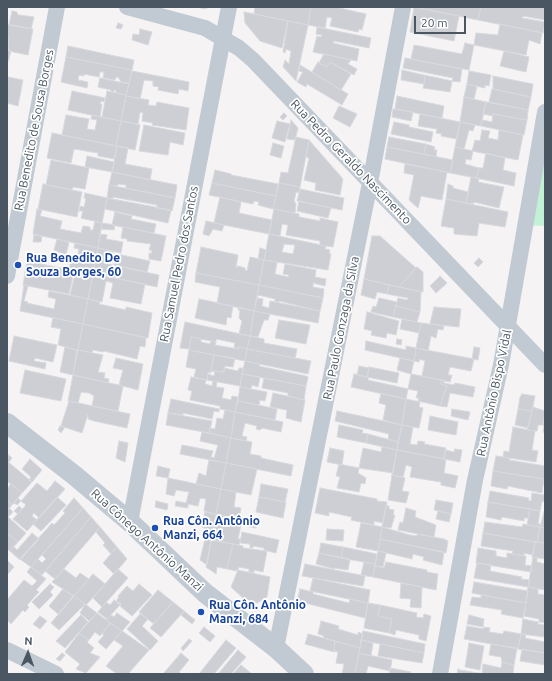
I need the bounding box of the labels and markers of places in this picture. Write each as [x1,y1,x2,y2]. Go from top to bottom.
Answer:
place label: Rua Benedito De Souza Borges, 60 [26,251,121,279]
marker: Rua Benedito De Souza Borges, 60 [13,260,23,270]
place label: Rua Côn. Antônio Manzi, 664 [163,514,260,542]
marker: Rua Côn. Antônio Manzi, 664 [150,523,160,533]
place label: Rua Côn. Antônio Manzi, 684 [209,598,306,626]
marker: Rua Côn. Antônio Manzi, 684 [196,607,206,617]

